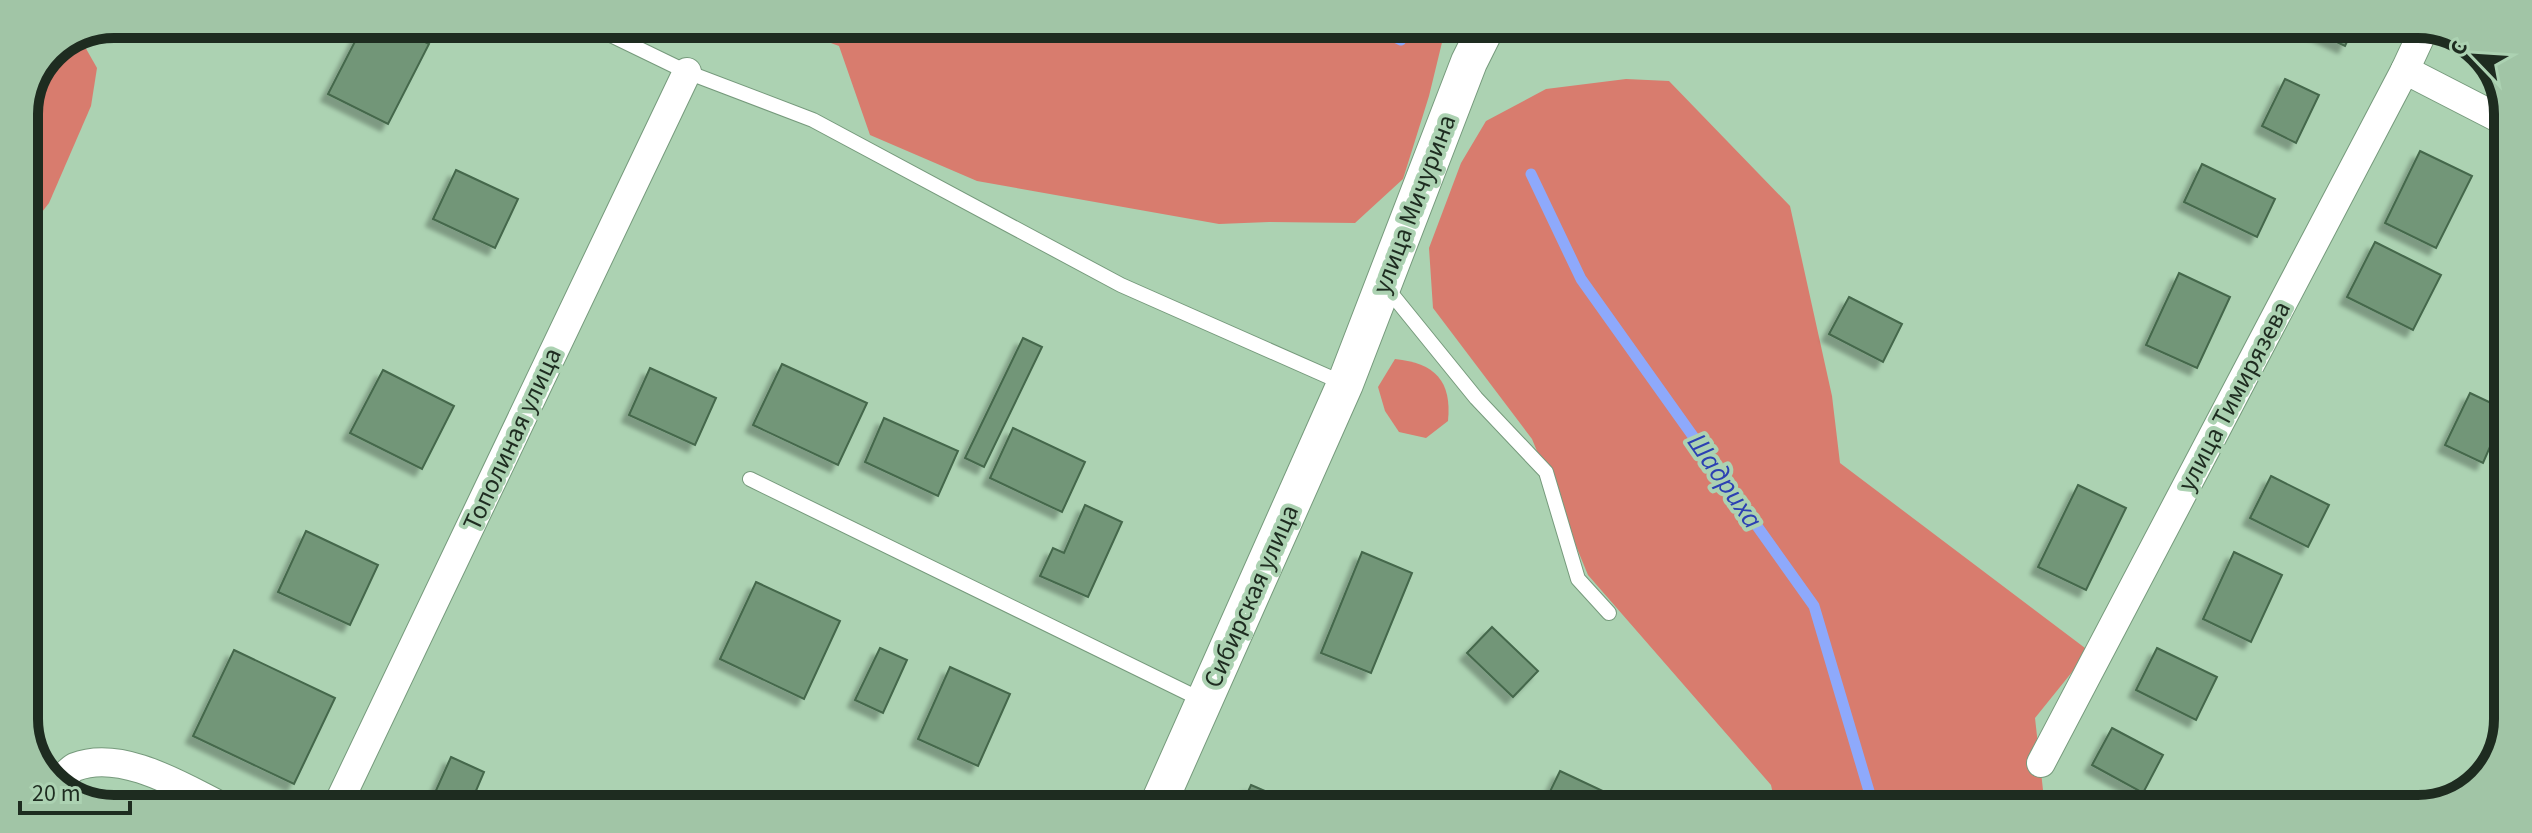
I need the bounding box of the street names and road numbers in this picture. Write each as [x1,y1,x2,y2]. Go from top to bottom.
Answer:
street label: улица Мичурина [1363,109,1465,299]
street label: улица Тимирязева [2168,294,2300,498]
street label: Тополиная улица [453,342,571,536]
street label: Сибирская улица [1194,498,1308,694]

